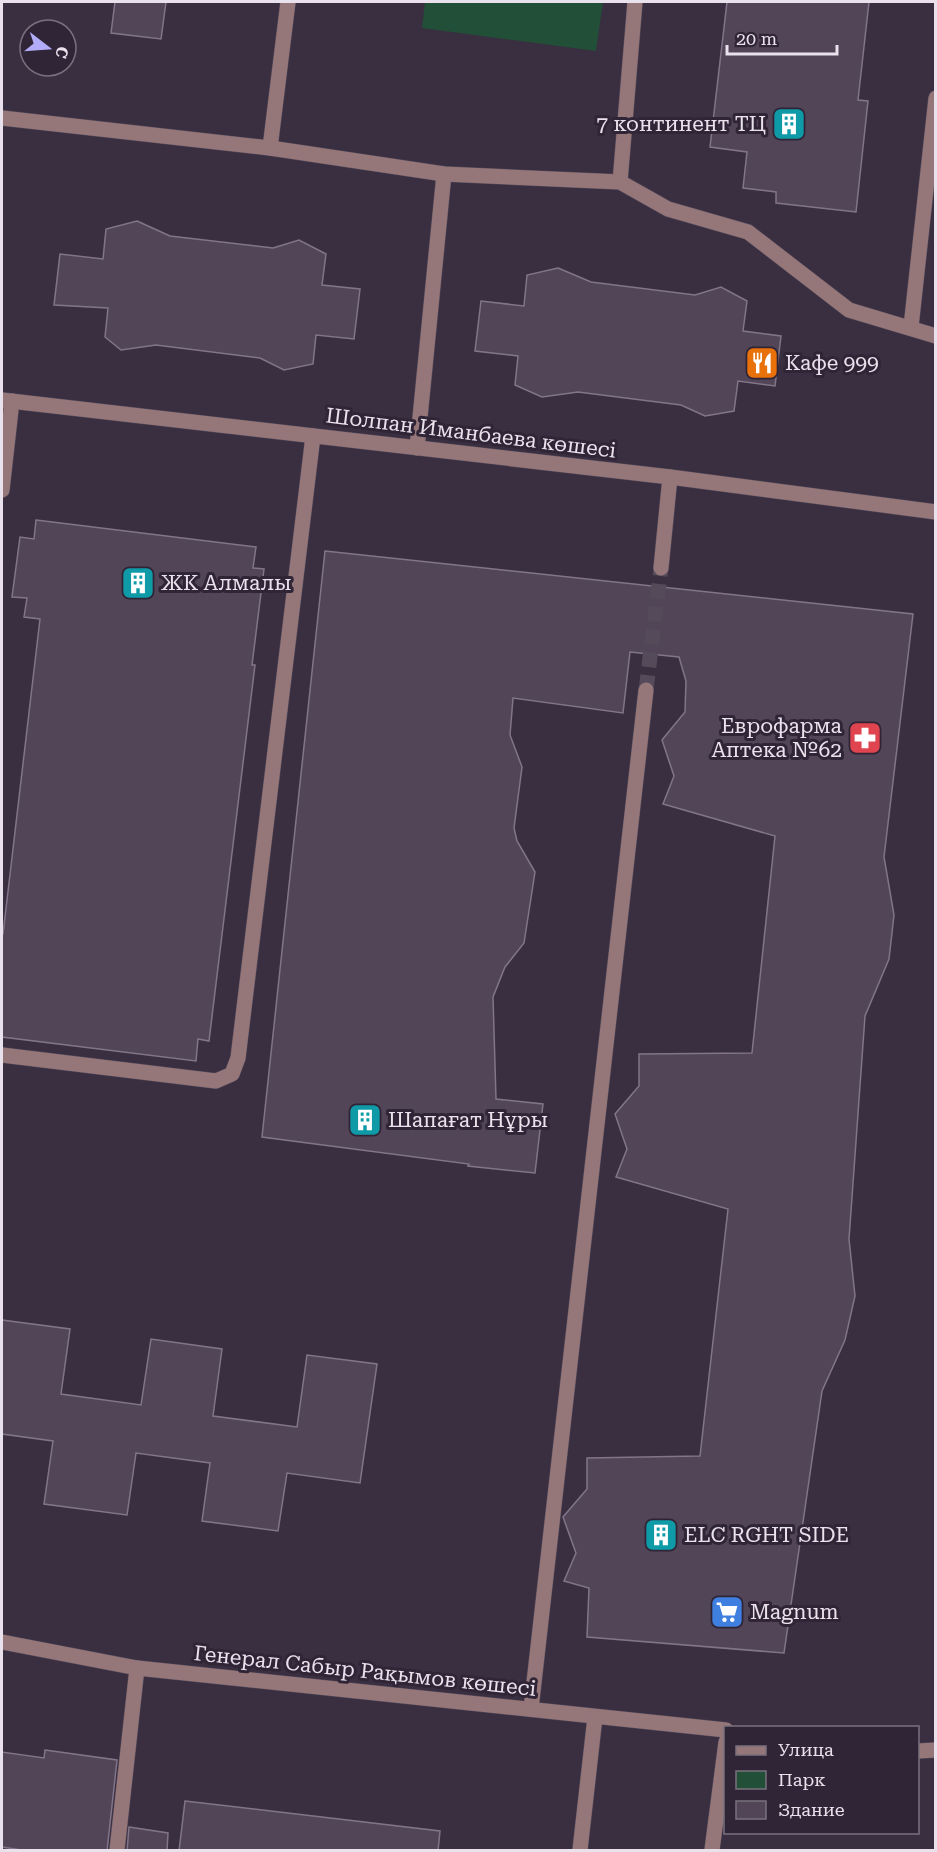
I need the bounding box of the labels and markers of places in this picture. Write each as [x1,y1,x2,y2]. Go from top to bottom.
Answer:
building icon: 7 континент ТЦ [771,106,807,142]
place label: 7 континент ТЦ [596,112,766,136]
restaurant icon: Кафе 999 [744,345,780,381]
place label: Кафе 999 [785,351,879,375]
building icon: ЖК Алмалы [120,565,156,601]
place label: ЖК Алмалы [161,571,291,595]
place label: Еврофарма Аптека №62 [711,714,843,762]
pharmacy icon: Еврофарма Аптека №62 [847,720,883,756]
building icon: Шапағат Нұры [347,1102,383,1138]
place label: Шапағат Нұры [388,1108,548,1132]
building icon: ELC RGHT SIDE [643,1517,679,1553]
place label: ELC RGHT SIDE [684,1523,849,1547]
supermarket icon: Magnum [709,1594,745,1630]
place label: Magnum [750,1600,839,1624]

